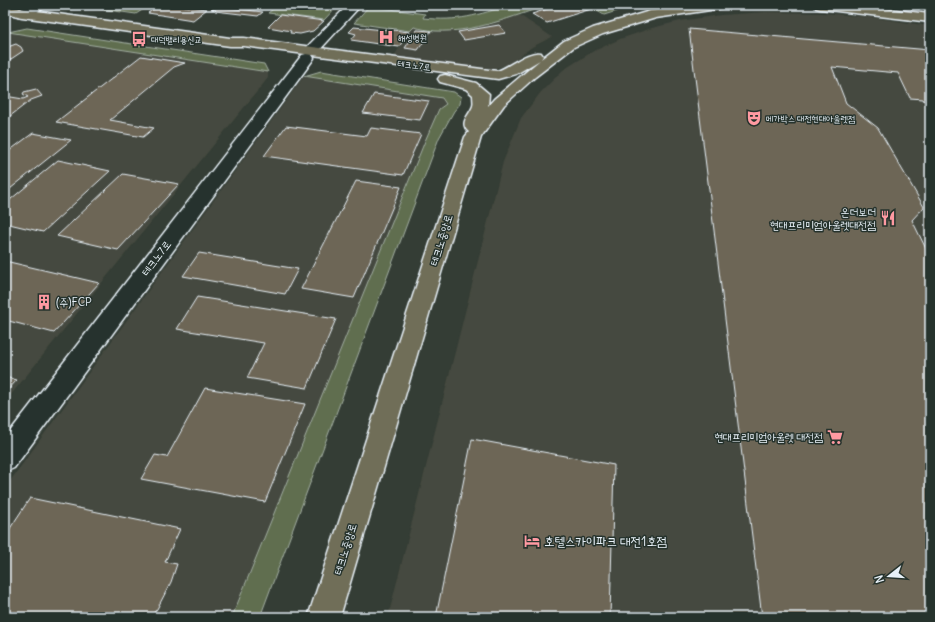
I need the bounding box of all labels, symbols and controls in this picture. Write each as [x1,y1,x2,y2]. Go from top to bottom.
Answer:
hospital icon: 해성병원 [377,28,395,46]
bus stop icon: 대덕밸리용신교 [130,30,148,48]
place label: 해성병원 [398,32,427,43]
place label: 대덕밸리용신교 [151,34,202,45]
street label: 테크노7로 [397,58,431,72]
theatre icon: 메가박스 대전현대아울렛점 [745,109,763,127]
place label: 메가박스 대전현대아울렛점 [766,113,856,124]
place label: 온더보더 현대프리미엄아울렛대전점 [770,205,876,232]
restaurant icon: 온더보더 현대프리미엄아울렛대전점 [879,209,897,227]
street label: 테크노중앙로 [427,212,456,267]
street label: 테크노7로 [138,237,174,279]
building icon: (주)FCP [35,293,53,311]
place label: (주)FCP [56,295,92,309]
supermarket icon: 현대프리미엄아울렛 대전점 [826,428,844,446]
place label: 현대프리미엄아울렛 대전점 [714,430,823,444]
street label: 테크노중앙로 [331,521,360,576]
hotel icon: 호텔스카이파크 대전1호점 [523,532,541,550]
place label: 호텔스카이파크 대전1호점 [544,533,667,550]
north arrow [869,556,909,596]
text: N [872,573,887,585]

